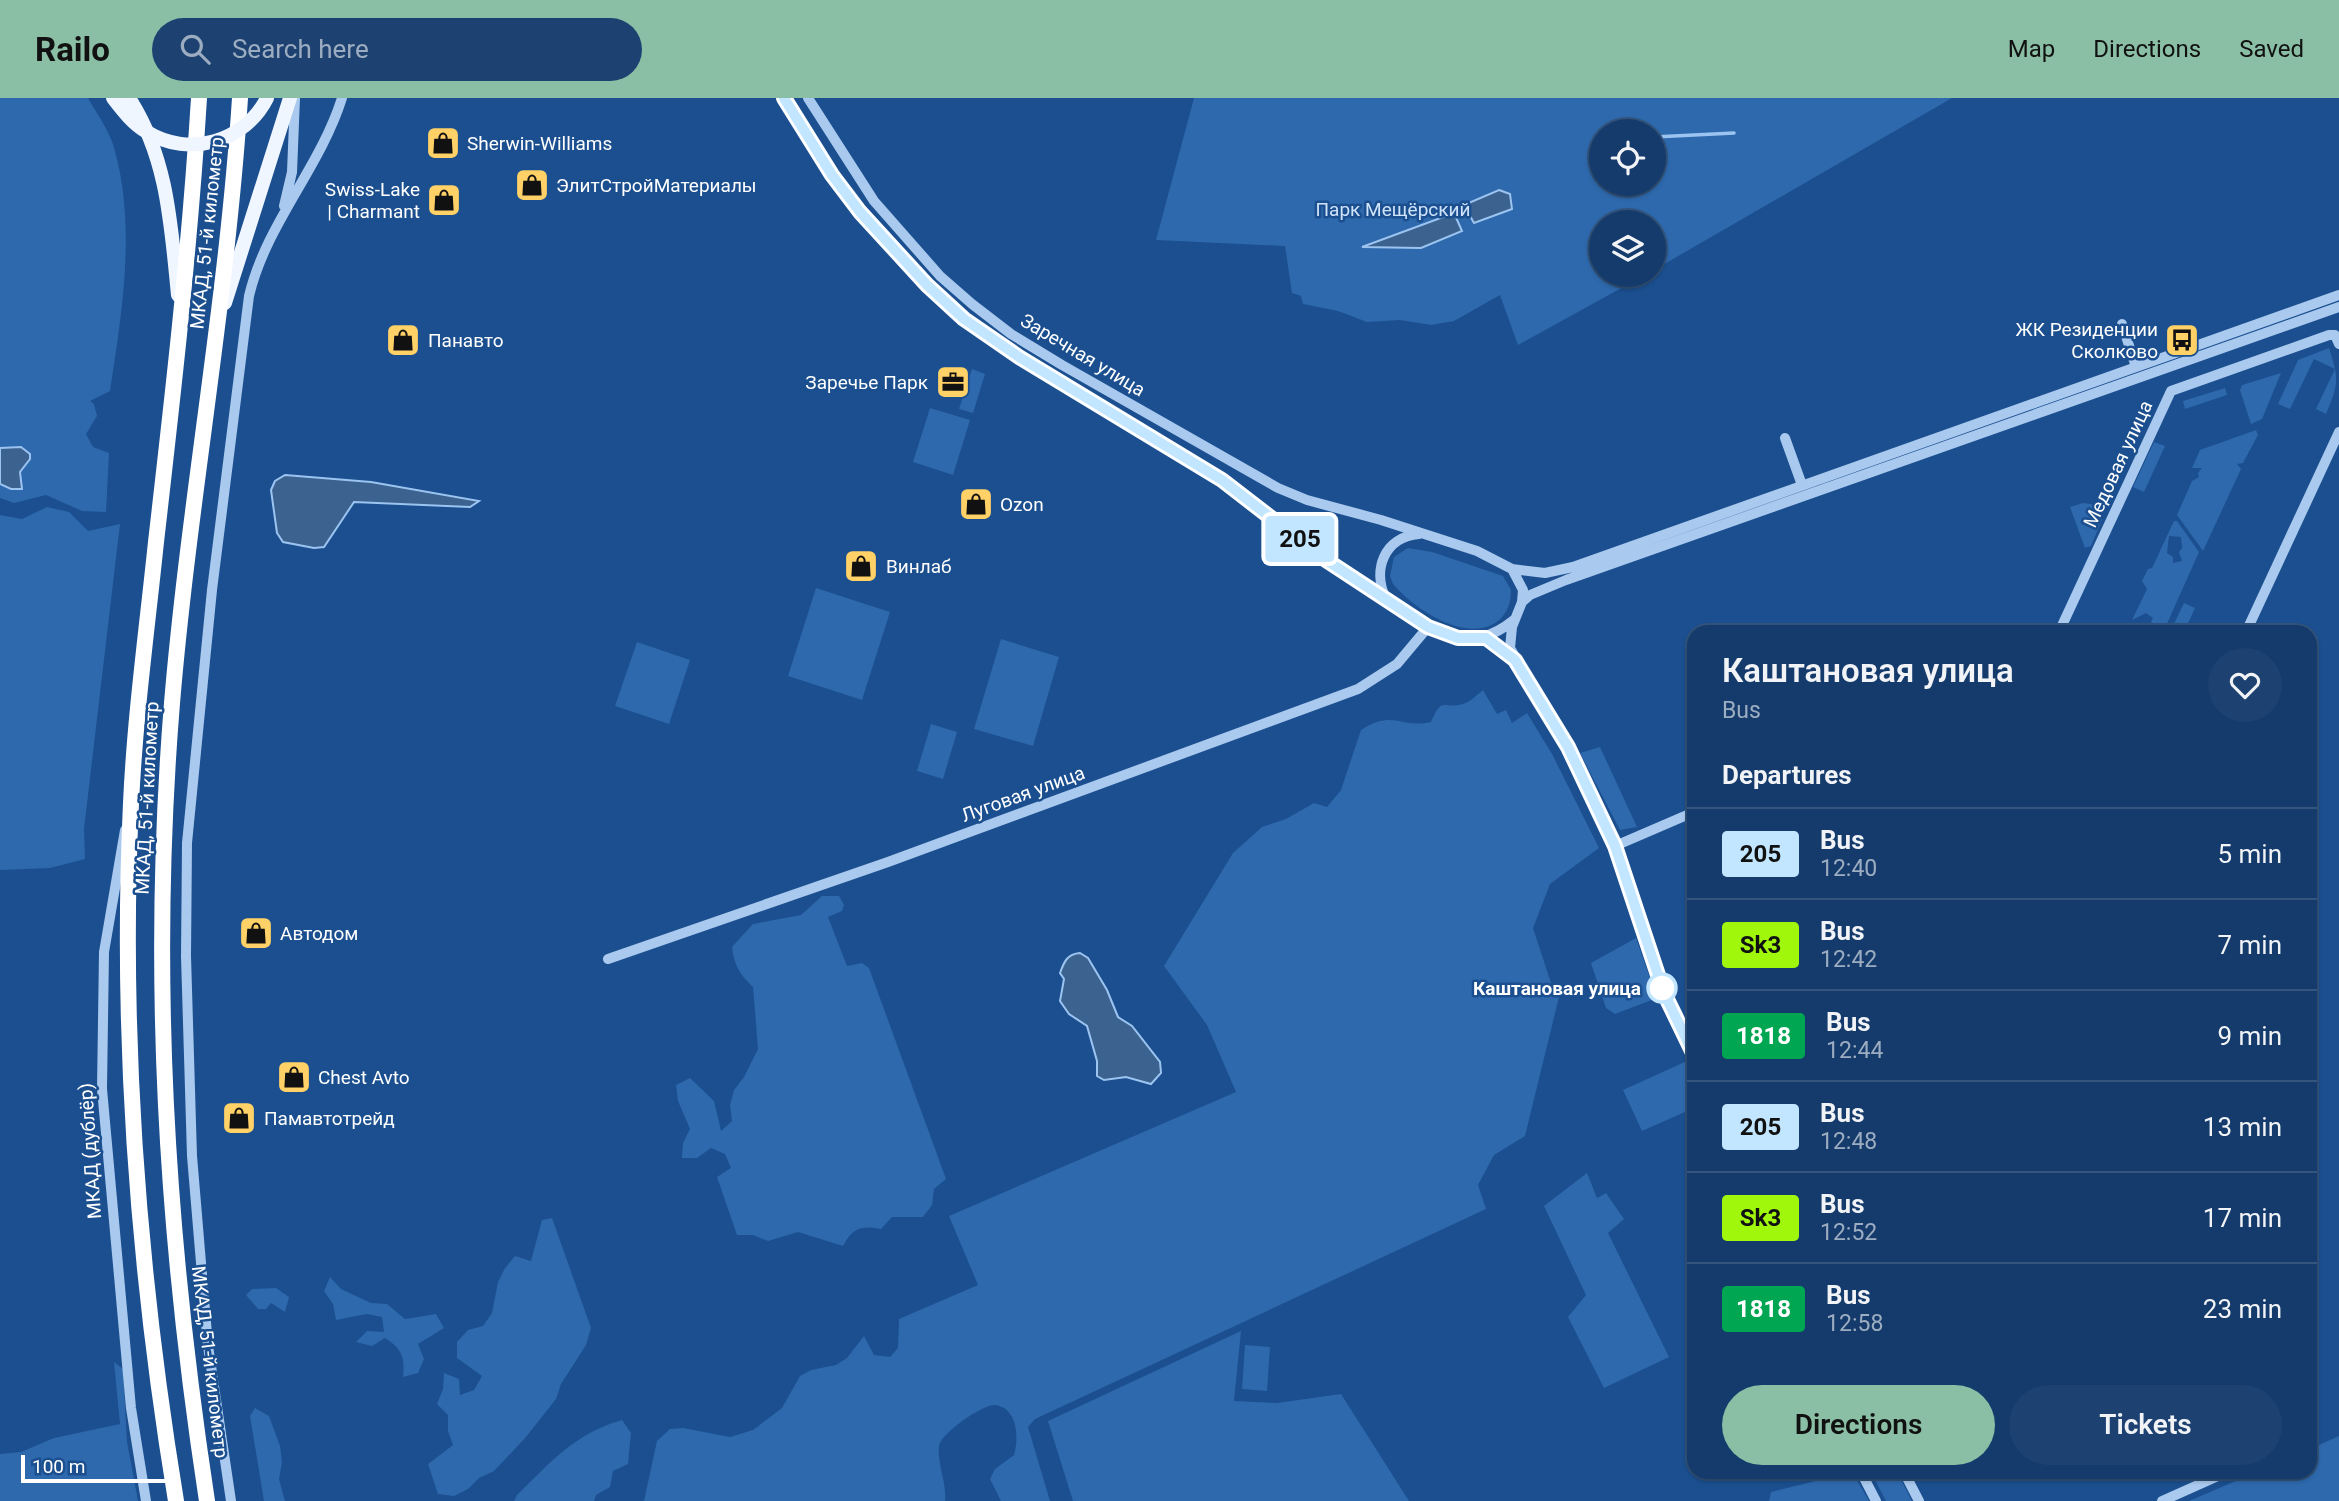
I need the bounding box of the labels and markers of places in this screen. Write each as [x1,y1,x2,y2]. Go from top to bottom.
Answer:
shop icon: Sherwin-Williams [424,124,462,162]
place label: Sherwin-Williams [467,132,612,155]
shop icon: ЭлитСтройМатериалы [513,166,551,204]
place label: ЭлитСтройМатериалы [556,174,757,197]
place label: Swiss-Lake | Charmant [325,178,420,223]
shop icon: Swiss-Lake | Charmant [425,181,463,219]
place label: ЖК Резиденции Сколково [2016,318,2158,363]
shop icon: Панавто [384,321,422,359]
bus stop icon: ЖК Резиденции Сколково [2163,321,2201,359]
place label: Панавто [428,329,504,352]
office icon: Заречье Парк [934,363,972,401]
place label: Заречье Парк [805,371,929,394]
shop icon: Ozon [957,485,995,523]
place label: Ozon [1000,493,1044,516]
shop icon: Винлаб [842,547,880,585]
place label: Винлаб [886,555,952,578]
shop icon: Автодом [237,914,275,952]
place label: Автодом [280,922,358,945]
marker: Каштановая улица [1647,973,1677,1003]
place label: Каштановая улица [1473,977,1641,1000]
shop icon: Chest Avto [275,1058,313,1096]
place label: Chest Avto [318,1066,410,1089]
shop icon: Памавтотрейд [220,1099,258,1137]
place label: Памавтотрейд [264,1107,395,1130]

